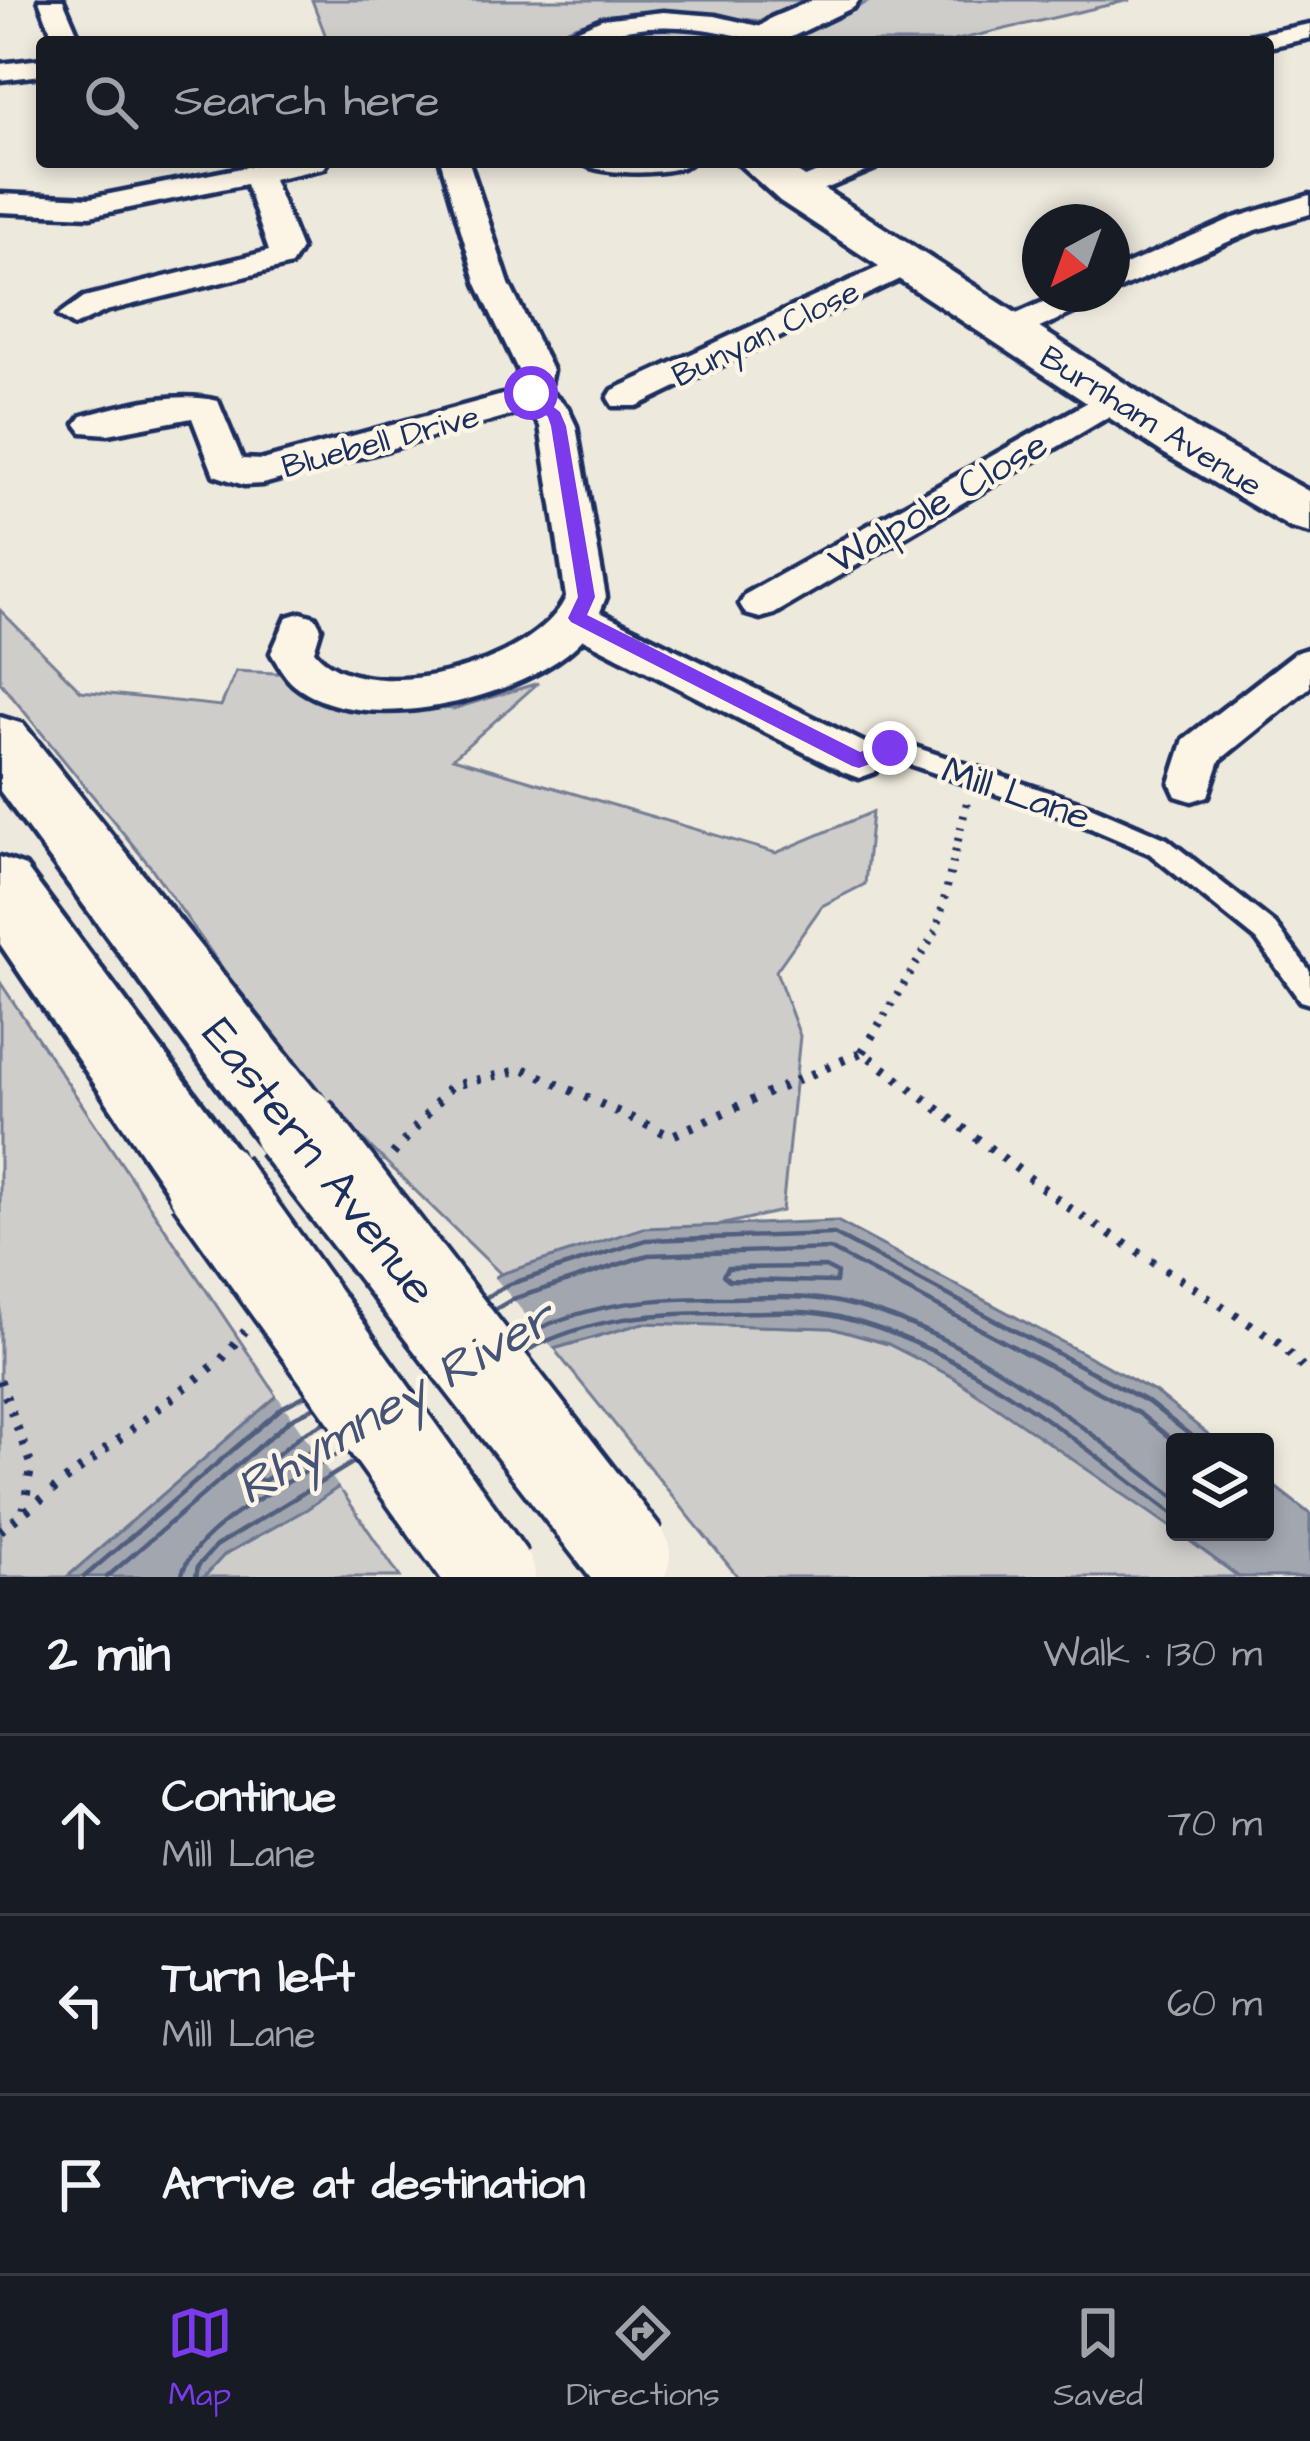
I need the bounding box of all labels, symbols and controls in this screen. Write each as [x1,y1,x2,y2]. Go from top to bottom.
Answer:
search box [36,36,1274,168]
icon: search [78,69,144,135]
text: Search here [174,71,440,133]
north arrow [1022,204,1130,312]
street label: Bunyan Close [665,269,868,400]
street label: Burnham Avenue [1031,335,1271,509]
route start [504,366,558,420]
street label: Bluebell Drive [277,393,484,490]
street label: Walpole Close [819,419,1058,588]
route end [863,721,917,775]
street label: Mill Lane [935,744,1097,845]
street label: Eastern Avenue [186,1004,452,1319]
water label: Rhymney River [223,1282,573,1525]
map controls [1166,1433,1274,1541]
button: layers [1166,1433,1274,1541]
text: 2 min [48,1620,171,1691]
text: Walk · 130 m [1043,1628,1262,1682]
text: Continue [162,1767,336,1829]
icon: ahead [48,1792,114,1858]
text: 70 m [1167,1798,1262,1852]
text: Mill Lane [162,1829,316,1883]
text: Turn left [162,1947,355,2009]
icon: left [48,1972,114,2038]
text: 60 m [1167,1978,1262,2032]
text: Mill Lane [162,2009,316,2063]
icon: arrive [48,2152,114,2218]
text: Arrive at destination [162,2154,585,2216]
tab: Map [167,2300,233,2418]
tab: Directions [566,2300,720,2418]
tab: Saved [1053,2300,1143,2418]

